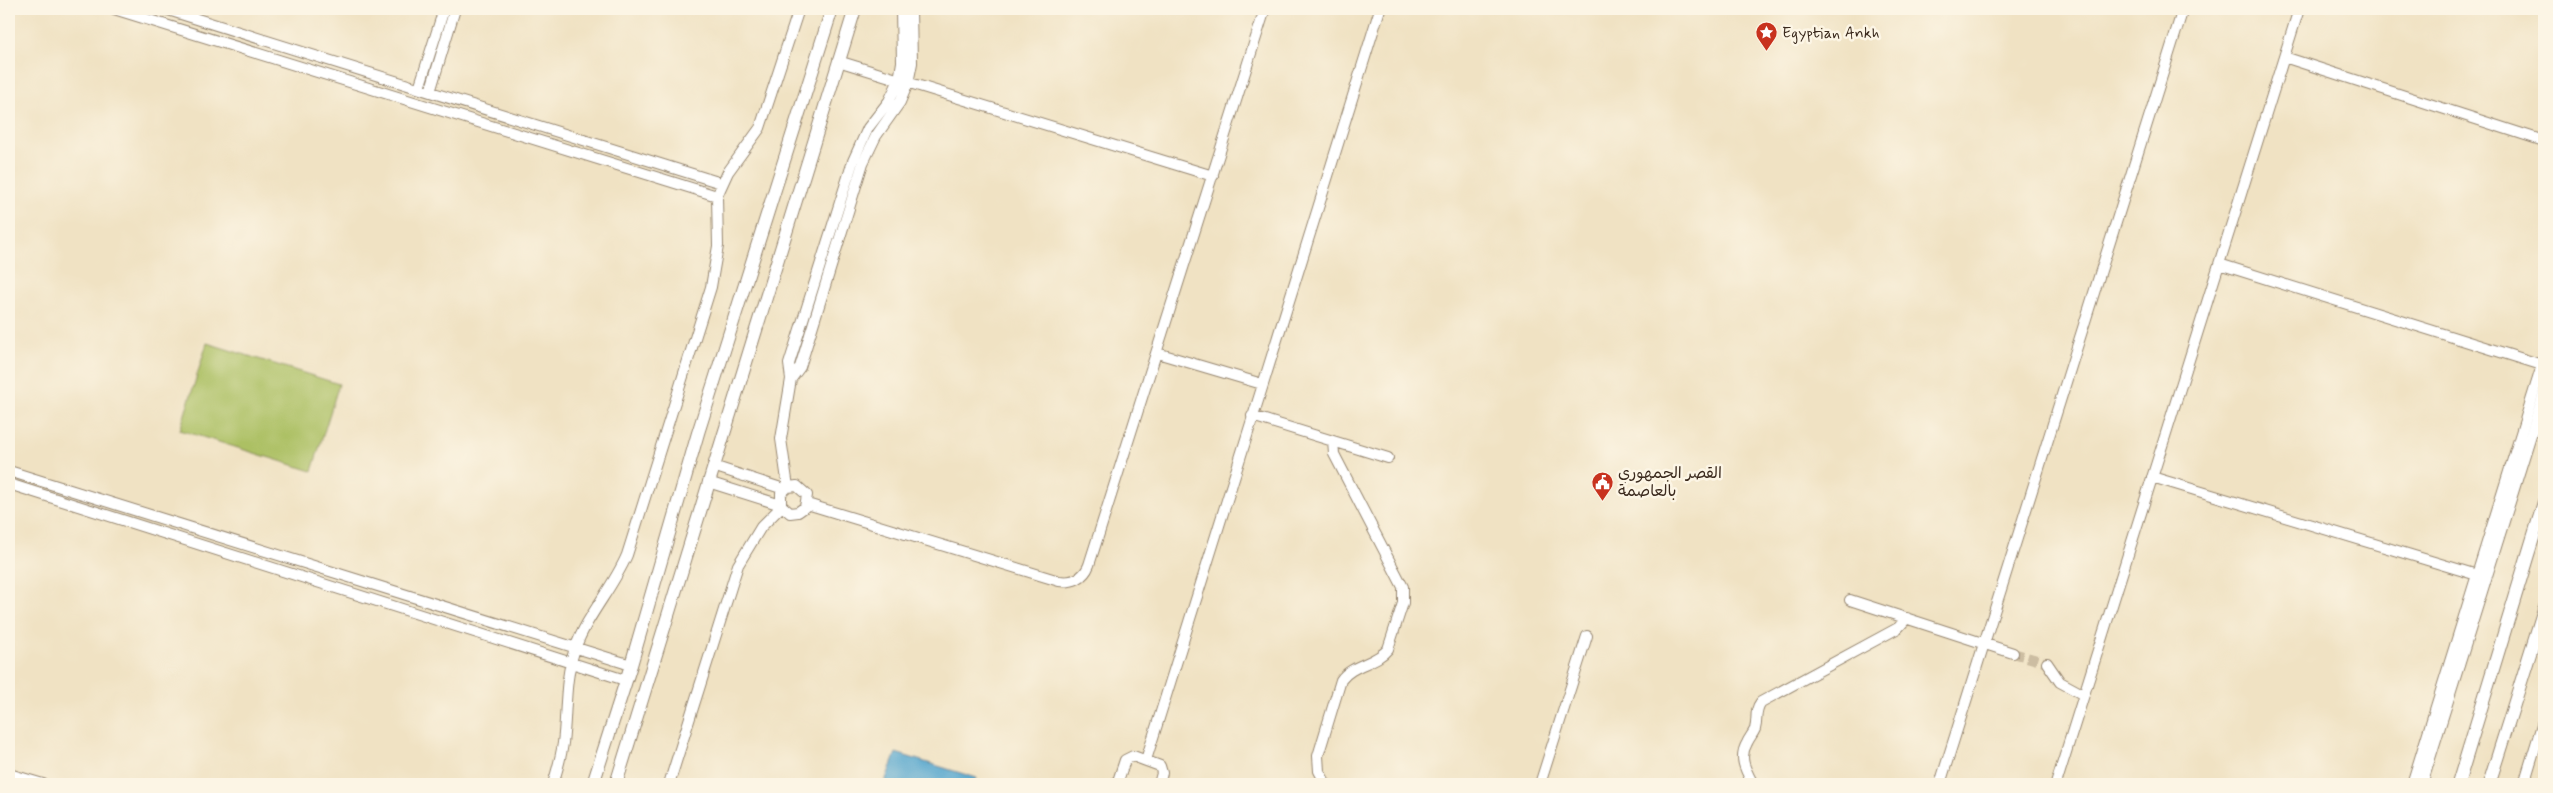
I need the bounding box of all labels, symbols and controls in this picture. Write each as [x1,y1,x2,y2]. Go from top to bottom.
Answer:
place icon: Egyptian Ankh [1754,21,1778,52]
place label: Egyptian Ankh [1782,23,1880,44]
place label: القصر الجمهوري بالعاصمة [1618,463,1722,502]
public building icon: القصر الجمهوري بالعاصمة [1590,470,1614,501]

